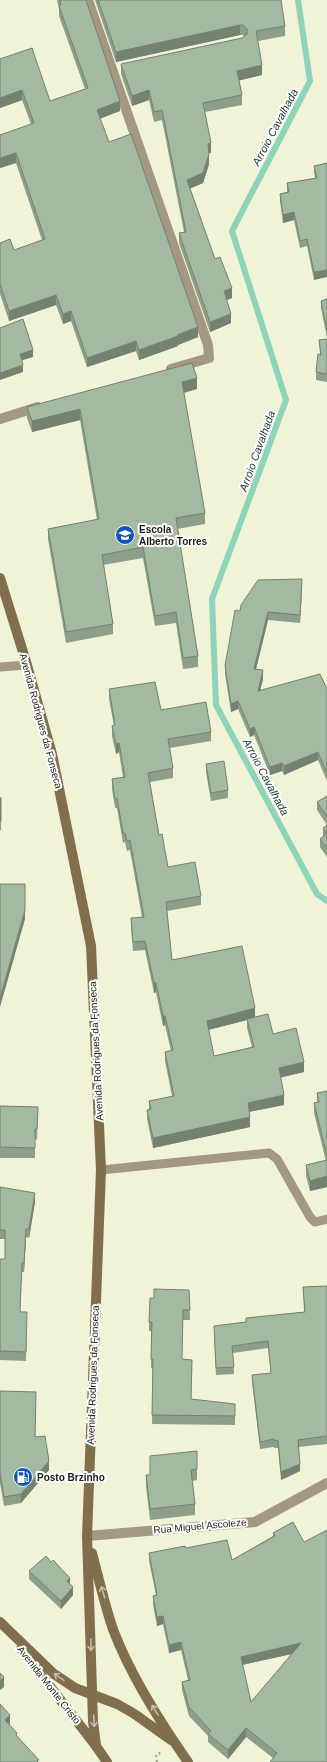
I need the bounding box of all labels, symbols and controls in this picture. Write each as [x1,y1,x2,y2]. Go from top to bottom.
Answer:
water label: Arroio Cavalhada [249,87,300,168]
water label: Arroio Cavalhada [236,409,277,494]
school or university icon: Escola Alberto Torres [114,524,136,546]
place label: Escola Alberto Torres [139,524,208,547]
street label: Avenida Rodrigues da Fonseca [18,652,64,790]
water label: Arroio Cavalhada [240,736,291,817]
street label: Avenida Rodrigues da Fonseca [87,981,105,1121]
street label: Avenida Rodrigues da Fonseca [85,1305,101,1445]
fuel station icon: Posto Brzinho [12,1466,34,1488]
place label: Posto Brzinho [37,1472,105,1483]
street label: Rua Miguel Ascoleze [153,1516,247,1536]
one-way arrow [99,1586,106,1599]
one-way arrow [87,1638,95,1651]
street label: Avenida Monte Cristo [15,1644,83,1726]
one-way arrow [54,1673,65,1681]
one-way arrow [151,1704,159,1716]
one-way arrow [90,1714,97,1727]

